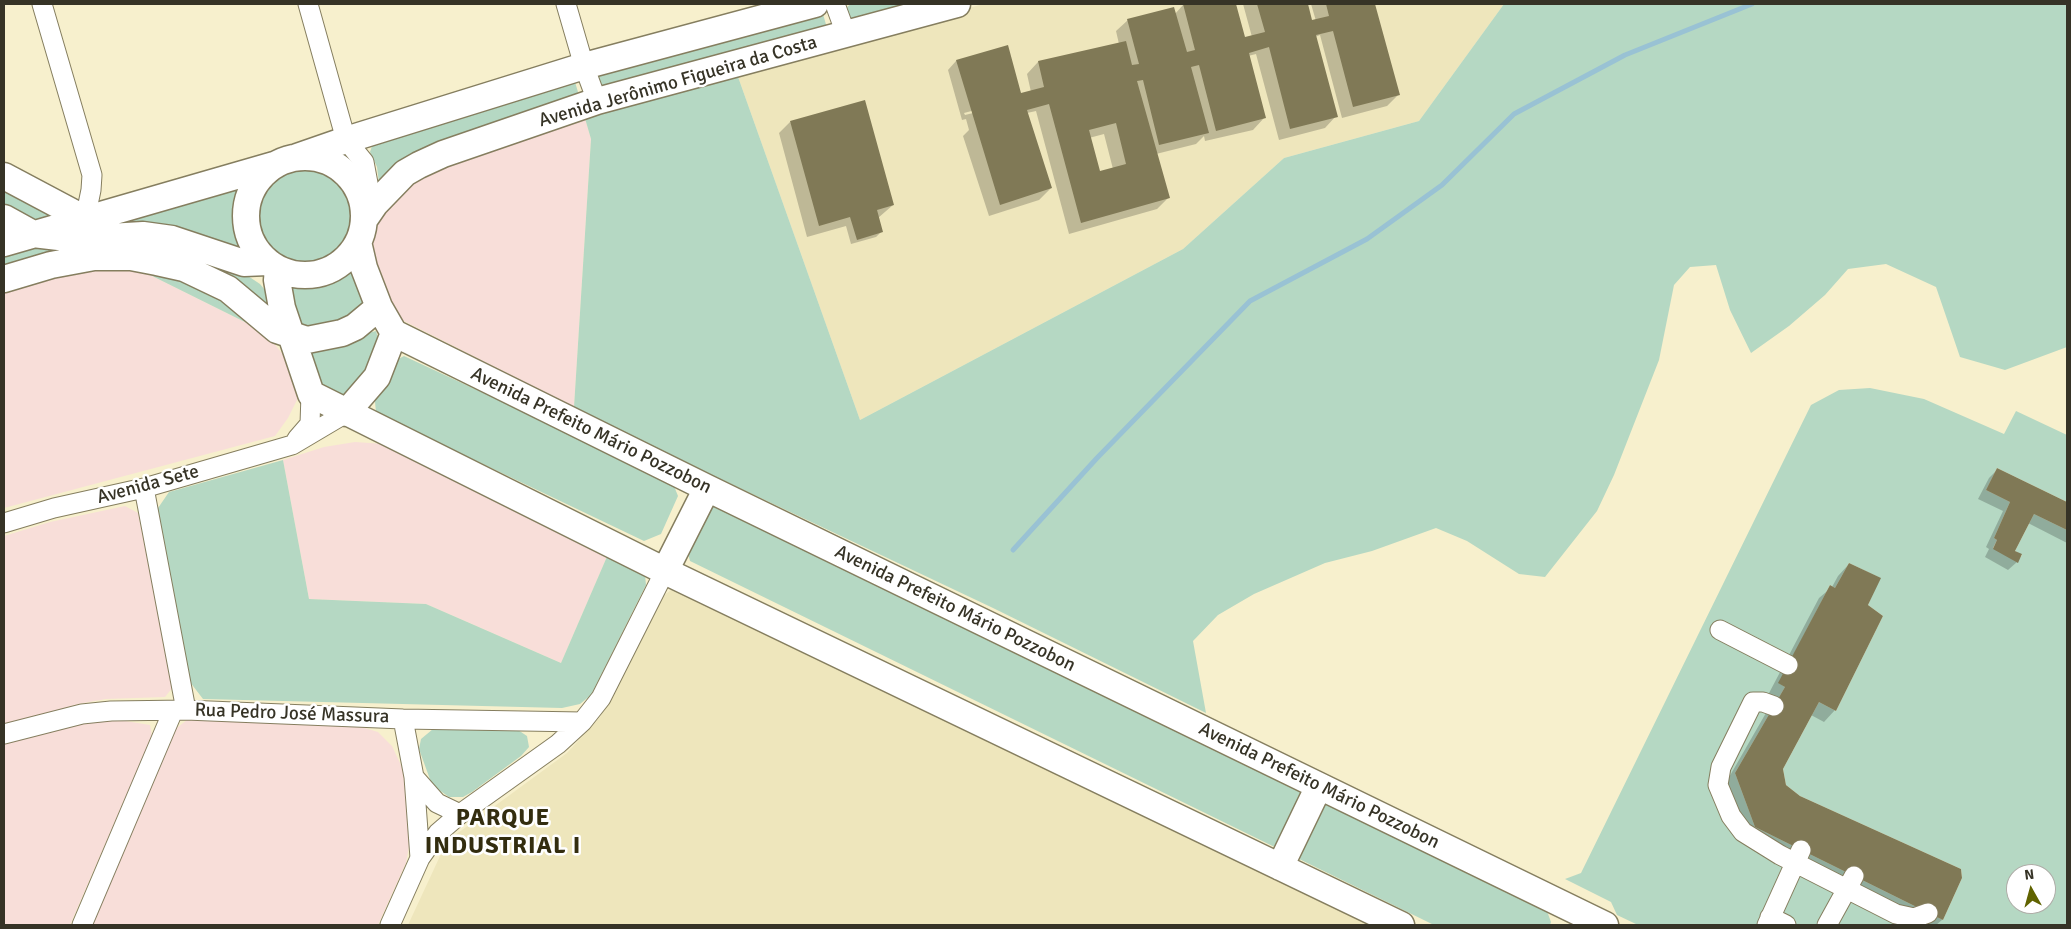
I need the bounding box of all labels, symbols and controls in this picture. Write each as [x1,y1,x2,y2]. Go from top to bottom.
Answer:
street label: Avenida Jerônimo Figueira da Costa [536,31,820,133]
street label: Avenida Prefeito Mário Pozzobon [467,363,715,499]
street label: Avenida Sete [95,460,201,510]
street label: Avenida Prefeito Mário Pozzobon [831,541,1079,677]
street label: Rua Pedro José Massura [194,699,390,729]
street label: Avenida Prefeito Mário Pozzobon [1195,718,1443,854]
district label: PARQUE INDUSTRIAL I [423,805,583,861]
north arrow [2006,864,2056,914]
text: N [2023,866,2035,884]

